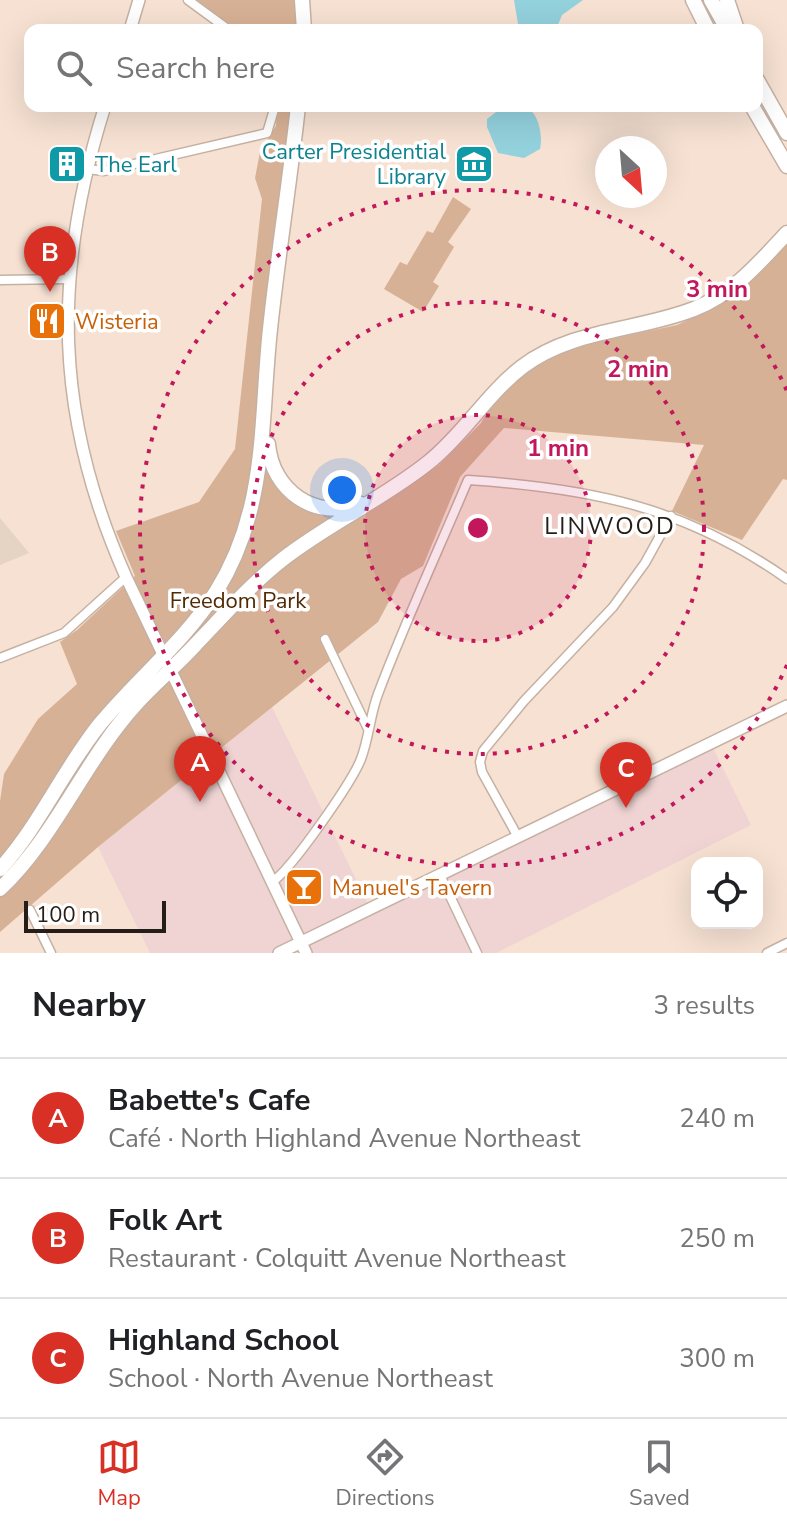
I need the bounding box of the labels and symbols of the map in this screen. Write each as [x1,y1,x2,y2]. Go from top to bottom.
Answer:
north arrow [595,136,667,208]
place label: Carter Presidential Library [262,137,447,192]
building icon: The Earl [46,143,88,185]
museum icon: Carter Presidential Library [453,143,495,185]
place label: The Earl [95,150,177,180]
pin: B [24,226,76,292]
text: 3 min [686,273,748,305]
restaurant icon: Wisteria [26,300,68,342]
place label: Wisteria [75,307,159,337]
text: 2 min [607,353,669,385]
text: 1 min [527,432,589,464]
your location [322,470,362,510]
district label: LINWOOD [544,510,676,542]
centre of rings [464,514,492,542]
park label: Freedom Park [170,586,307,616]
pin: A [174,736,226,802]
pin: C [600,742,652,808]
bar icon: Manuel's Tavern [283,866,325,908]
place label: Manuel's Tavern [332,873,492,903]
scale bar [24,897,166,933]

